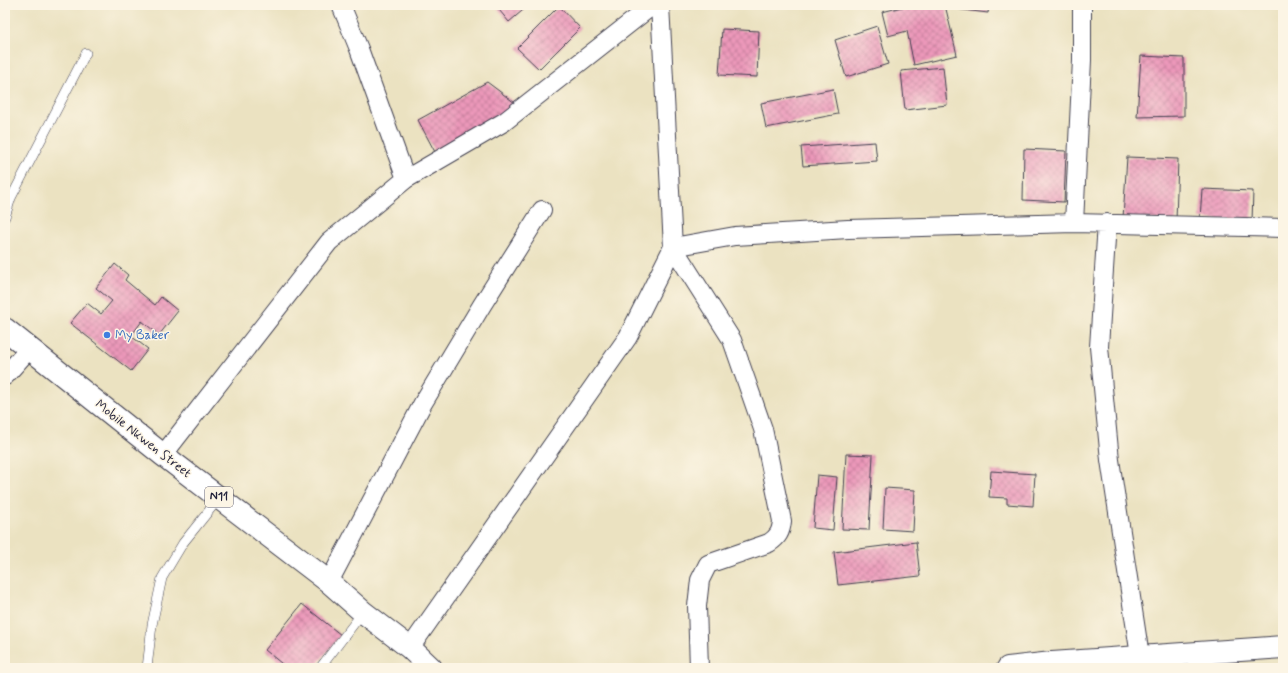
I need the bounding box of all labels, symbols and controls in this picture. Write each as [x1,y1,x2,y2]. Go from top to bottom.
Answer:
place label: My Baker [115,327,170,344]
marker: My Baker [102,330,112,340]
street label: Mobile Nkwen Street [91,396,195,482]
road number: N11 [205,487,233,507]

